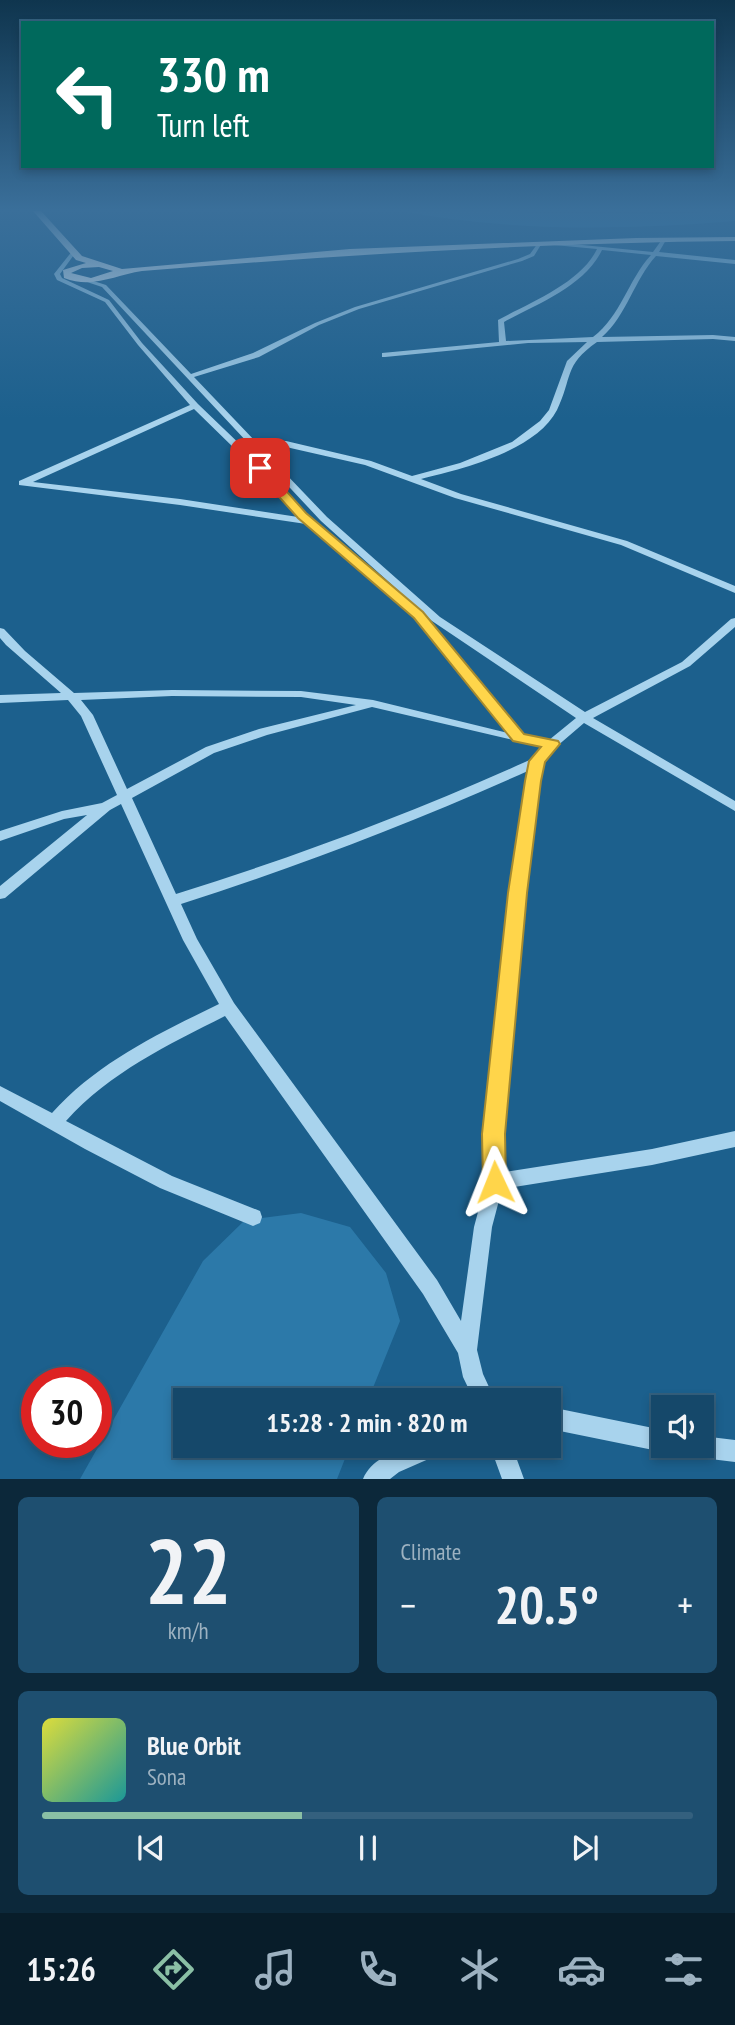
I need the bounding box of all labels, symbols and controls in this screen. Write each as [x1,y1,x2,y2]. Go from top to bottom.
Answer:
text: 330 m [157,42,270,106]
icon: left [42,49,133,140]
text: Turn left [157,104,249,146]
pin [230,438,290,498]
icon: arrive [241,449,279,487]
position arrow [458,1145,532,1219]
speed limit sign: 30 [21,1367,112,1458]
map controls [651,1395,714,1458]
button: sound [651,1395,714,1458]
text: 15:28 · 2 min · 820 m [267,1406,467,1439]
text: 22 [145,1511,232,1629]
text: Climate [401,1537,461,1566]
text: 20.5° [494,1571,599,1638]
text: − [401,1580,416,1629]
text: + [677,1580,693,1629]
text: km/h [168,1616,209,1645]
text: Blue Orbit [147,1729,241,1762]
text: Sona [147,1762,186,1791]
icon: previous [132,1829,170,1867]
icon: pause [349,1829,387,1867]
icon: next [566,1829,604,1867]
icon: directions [149,1945,198,1994]
icon: music [251,1945,300,1994]
icon: phone [353,1945,402,1994]
icon: climate [455,1945,504,1994]
icon: car [557,1945,606,1994]
icon: filters [659,1945,708,1994]
text: 15:26 [27,1948,96,1990]

